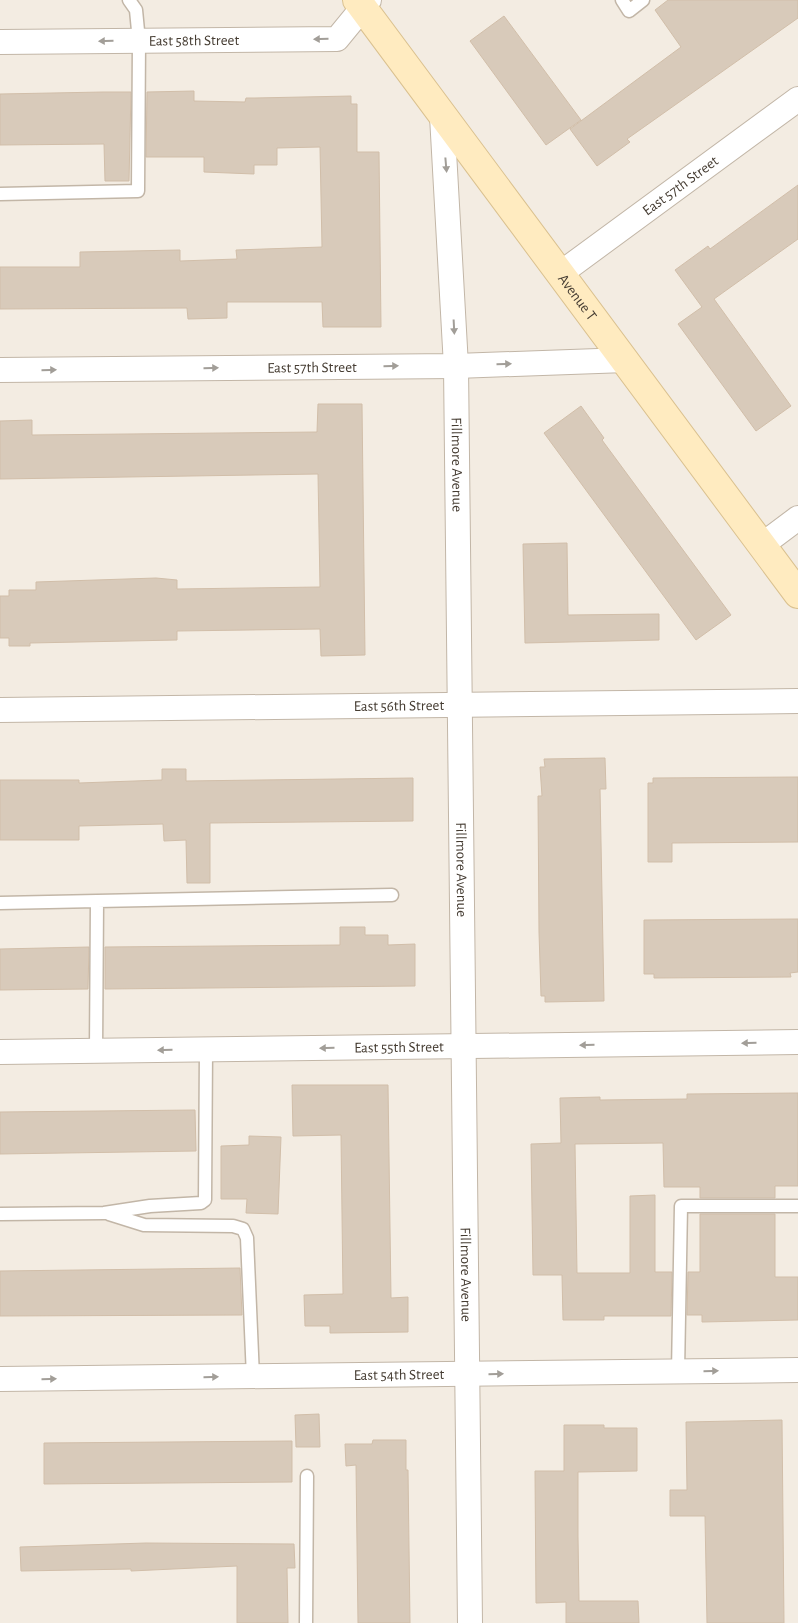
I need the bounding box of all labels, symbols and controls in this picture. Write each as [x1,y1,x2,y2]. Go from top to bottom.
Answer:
street label: East 58th Street [149,32,240,48]
one-way arrow [313,35,329,43]
one-way arrow [98,37,114,45]
street label: East 57th Street [640,153,721,218]
one-way arrow [442,157,450,173]
street label: Avenue T [556,271,600,324]
one-way arrow [450,320,458,336]
street label: East 57th Street [267,359,357,375]
one-way arrow [497,360,513,368]
one-way arrow [383,362,399,370]
one-way arrow [203,364,219,372]
one-way arrow [41,365,57,373]
street label: Fillmore Avenue [449,417,465,512]
street label: East 56th Street [354,697,445,714]
street label: Fillmore Avenue [454,822,470,917]
street label: East 55th Street [354,1039,444,1055]
one-way arrow [741,1039,757,1047]
one-way arrow [579,1041,595,1049]
one-way arrow [319,1044,335,1052]
one-way arrow [156,1046,172,1054]
street label: Fillmore Avenue [458,1227,474,1322]
street label: East 54th Street [354,1366,445,1383]
one-way arrow [703,1367,719,1375]
one-way arrow [488,1370,504,1378]
one-way arrow [203,1373,219,1381]
one-way arrow [41,1375,57,1383]

